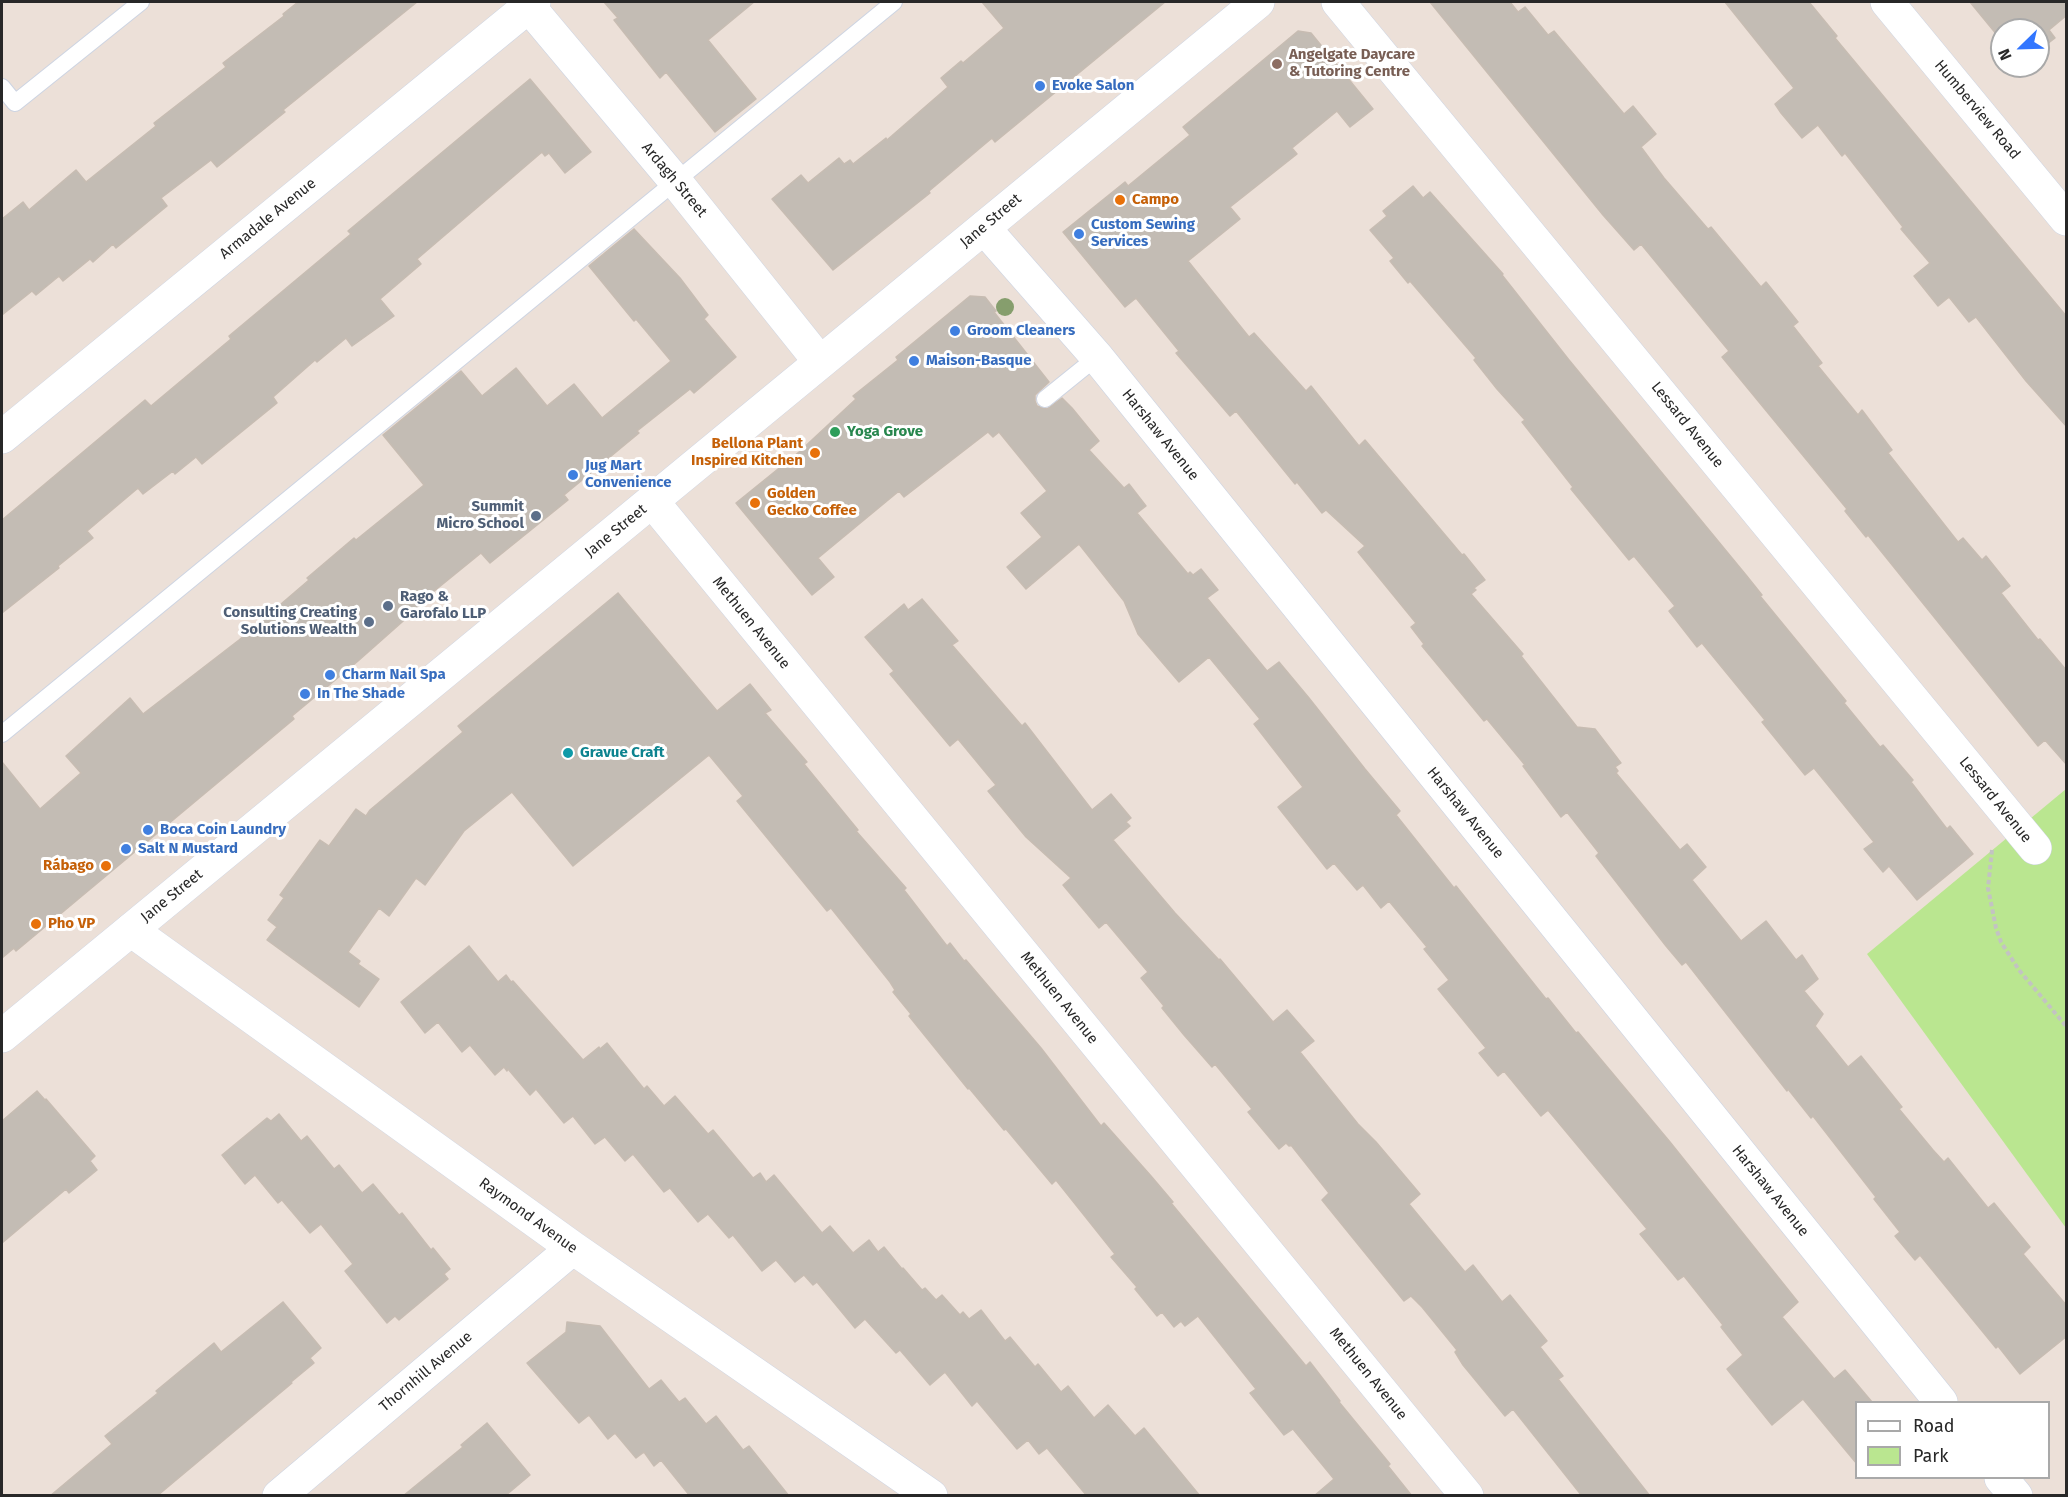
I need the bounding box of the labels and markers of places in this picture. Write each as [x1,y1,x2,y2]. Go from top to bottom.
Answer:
place label: Angelgate Daycare & Tutoring Centre [1289,46,1415,81]
marker: Angelgate Daycare & Tutoring Centre [1270,57,1284,71]
place label: Evoke Salon [1052,77,1134,95]
marker: Evoke Salon [1033,79,1047,93]
place label: Campo [1132,191,1179,209]
marker: Campo [1113,193,1127,207]
place label: Custom Sewing Services [1091,216,1195,251]
marker: Custom Sewing Services [1072,227,1086,241]
place label: Groom Cleaners [967,322,1075,340]
marker: Groom Cleaners [948,324,962,338]
place label: Maison-Basque [926,352,1031,370]
marker: Maison-Basque [907,354,921,368]
place label: Yoga Grove [847,423,923,441]
marker: Yoga Grove [828,425,842,439]
place label: Bellona Plant Inspired Kitchen [691,435,803,470]
marker: Bellona Plant Inspired Kitchen [808,446,822,460]
place label: Jug Mart Convenience [585,457,671,492]
marker: Jug Mart Convenience [566,468,580,482]
place label: Golden Gecko Coffee [767,485,857,520]
marker: Golden Gecko Coffee [748,496,762,510]
place label: Summit Micro School [437,498,524,533]
marker: Summit Micro School [529,509,543,523]
place label: Rago & Garofalo LLP [400,588,486,623]
marker: Rago & Garofalo LLP [381,599,395,613]
place label: Consulting Creating Solutions Wealth [223,604,357,639]
marker: Consulting Creating Solutions Wealth [362,615,376,629]
place label: Charm Nail Spa [342,666,446,684]
marker: Charm Nail Spa [323,668,337,682]
place label: In The Shade [317,685,405,703]
marker: In The Shade [298,687,312,701]
place label: Gravue Craft [580,744,665,762]
marker: Gravue Craft [561,746,575,760]
place label: Boca Coin Laundry [160,821,286,839]
marker: Boca Coin Laundry [141,823,155,837]
place label: Salt N Mustard [138,840,238,858]
marker: Salt N Mustard [119,842,133,856]
place label: Rábago [43,857,94,875]
marker: Rábago [99,859,113,873]
place label: Pho VP [48,915,95,933]
marker: Pho VP [29,917,43,931]

